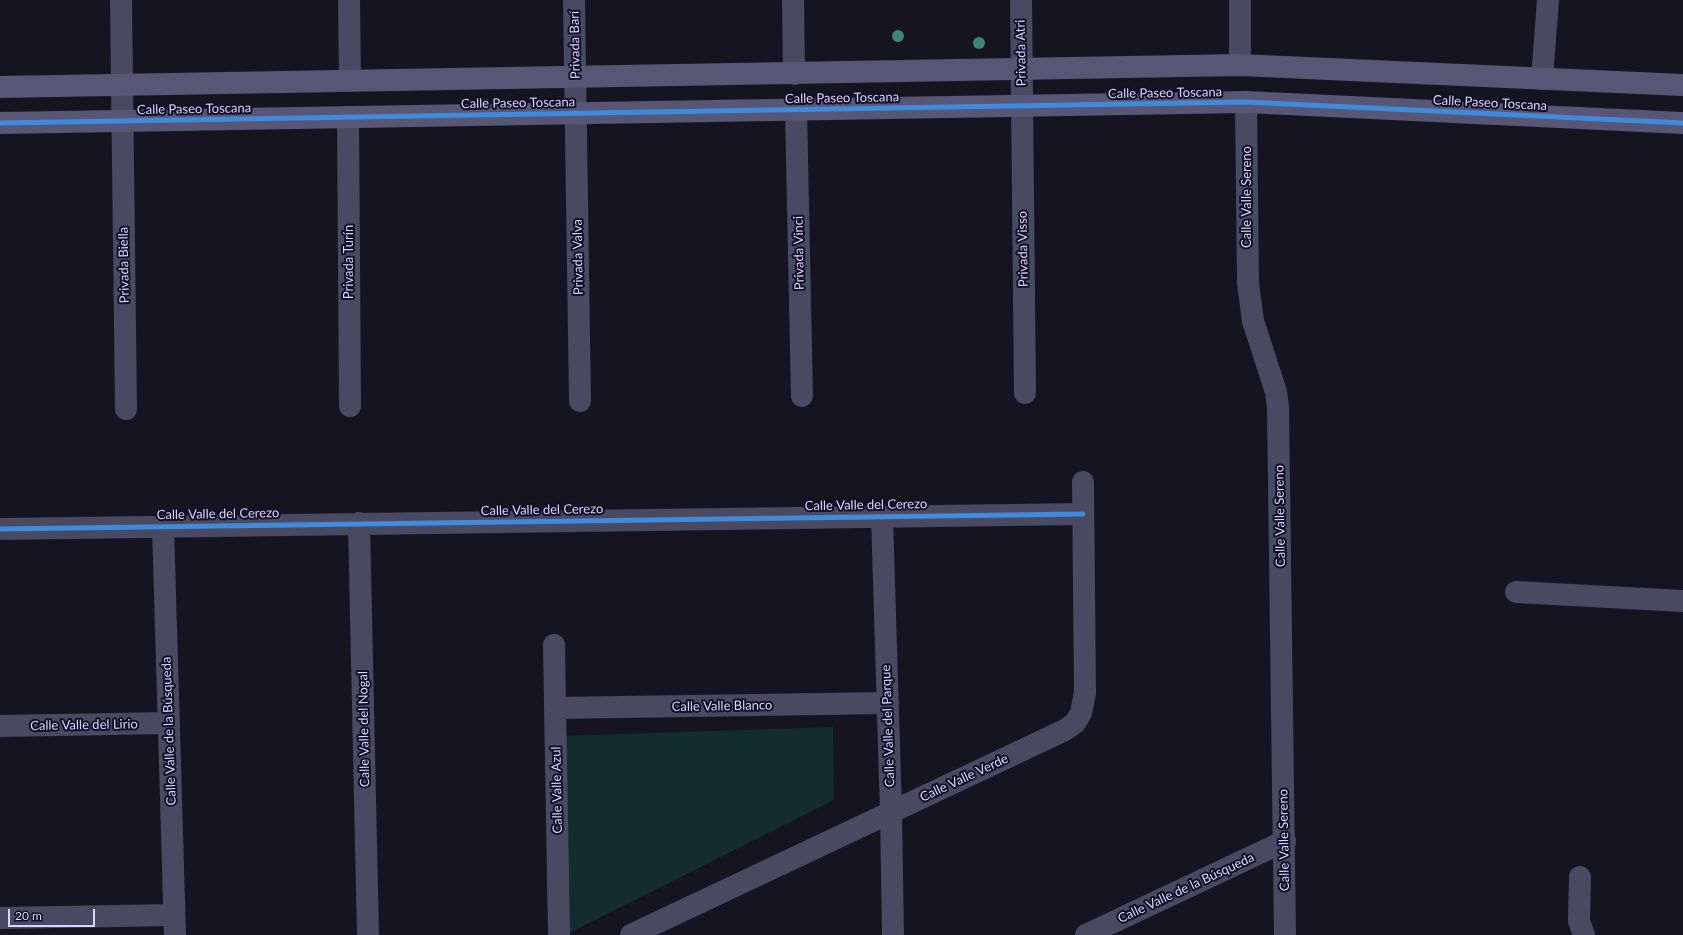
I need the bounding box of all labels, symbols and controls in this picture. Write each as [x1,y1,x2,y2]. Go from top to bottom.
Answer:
street label: Privada Barí [567,11,583,79]
street label: Privada Atri [1013,20,1029,86]
street label: Calle Paseo Toscana [1108,84,1222,102]
street label: Calle Paseo Toscana [785,89,899,107]
street label: Calle Paseo Toscana [1433,92,1547,114]
street label: Calle Paseo Toscana [461,94,575,112]
street label: Calle Paseo Toscana [137,100,251,118]
street label: Calle Valle Sereno [1239,146,1255,248]
street label: Privada Visso [1015,211,1031,287]
street label: Privada Vinci [791,216,807,290]
street label: Privada Valva [570,219,586,295]
street label: Privada Turín [341,225,357,299]
street label: Privada Biella [116,227,132,303]
street label: Calle Valle Sereno [1271,465,1289,567]
street label: Calle Valle del Cerezo [805,496,927,514]
street label: Calle Valle del Cerezo [481,501,603,519]
street label: Calle Valle del Cerezo [157,505,279,523]
street label: Calle Valle de la Búsqueda [159,656,179,806]
street label: Calle Valle del Parque [878,664,898,788]
street label: Calle Valle del Nogal [355,671,373,787]
street label: Calle Valle Blanco [672,697,772,715]
street label: Calle Valle del Lirio [30,716,138,734]
street label: Calle Valle Azul [548,746,566,834]
street label: Calle Valle Verde [917,751,1011,805]
street label: Calle Valle Sereno [1275,789,1293,891]
street label: Calle Valle de la Búsqueda [1115,850,1257,926]
scale bar [10,901,97,927]
text: 20 m [15,908,42,923]

